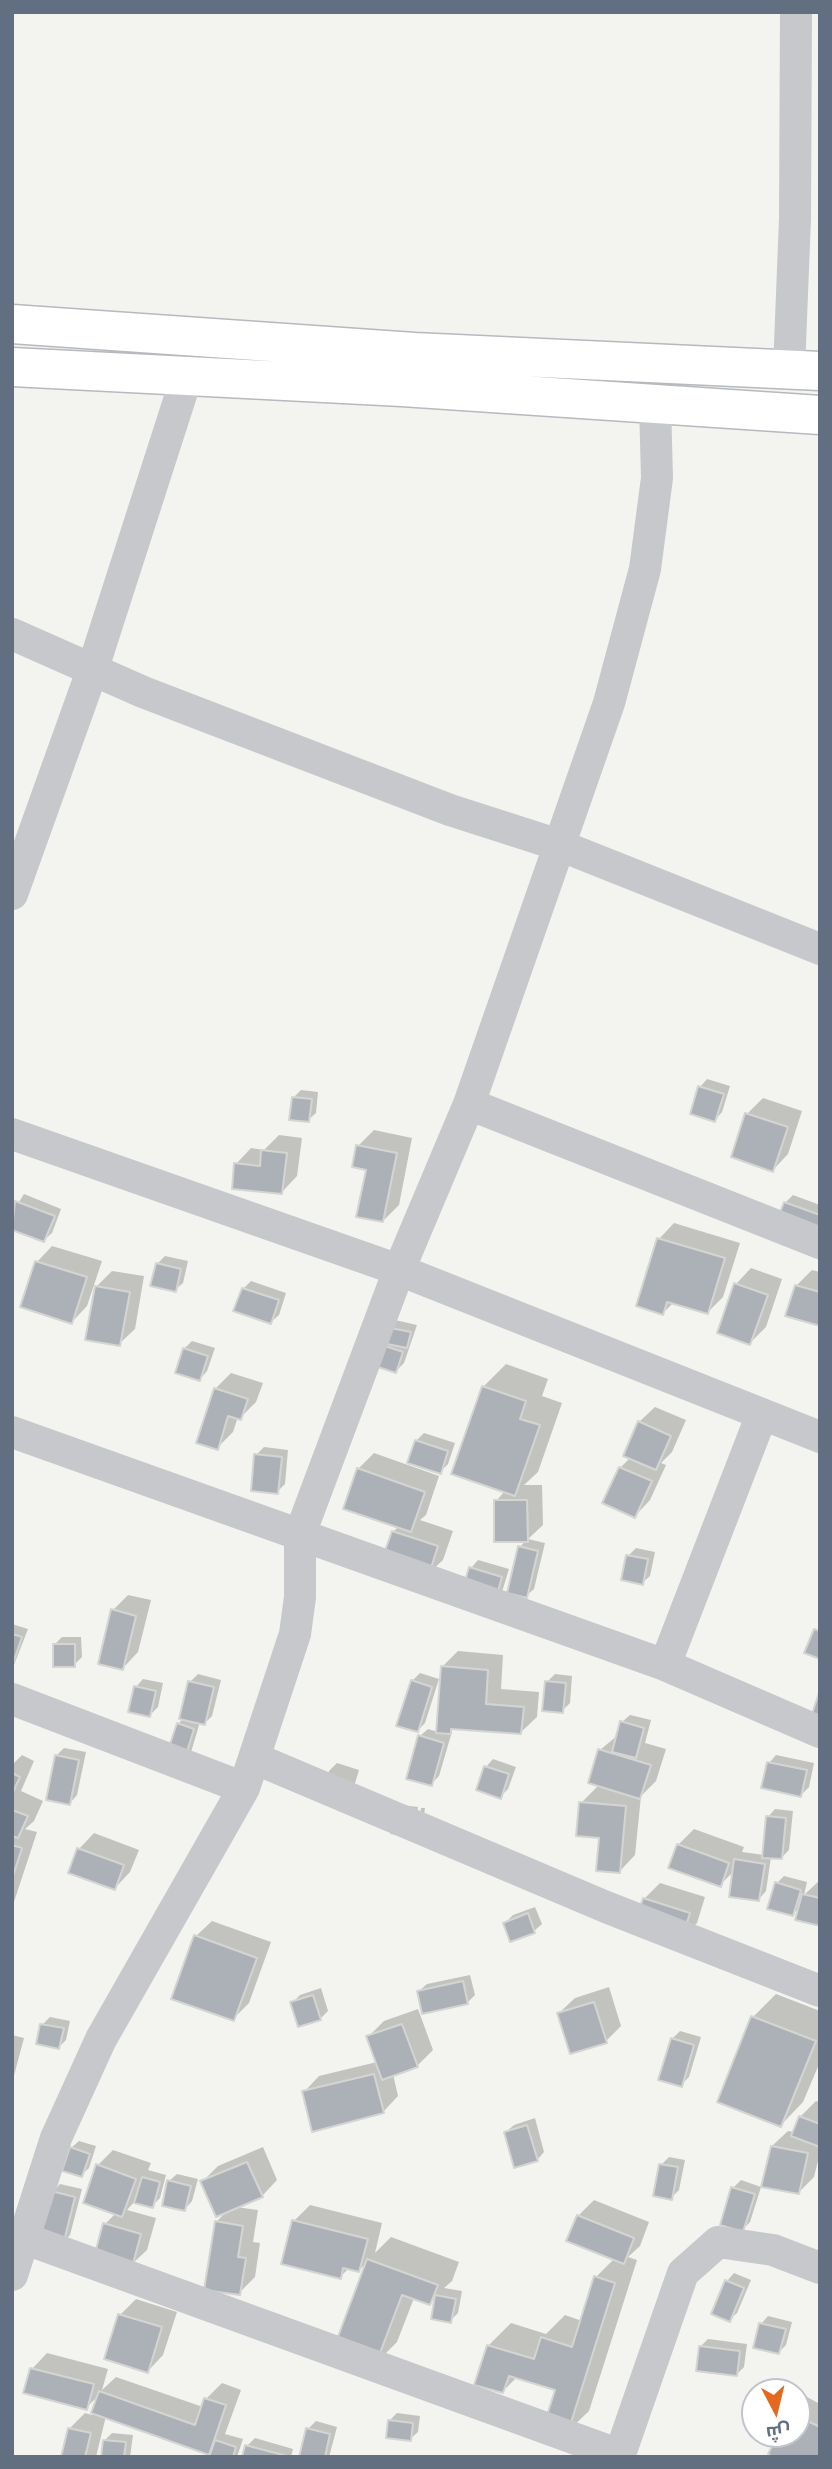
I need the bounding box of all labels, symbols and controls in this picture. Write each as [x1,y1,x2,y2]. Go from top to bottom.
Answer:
north arrow [741,2378,811,2448]
text: ش [765,2417,792,2446]

